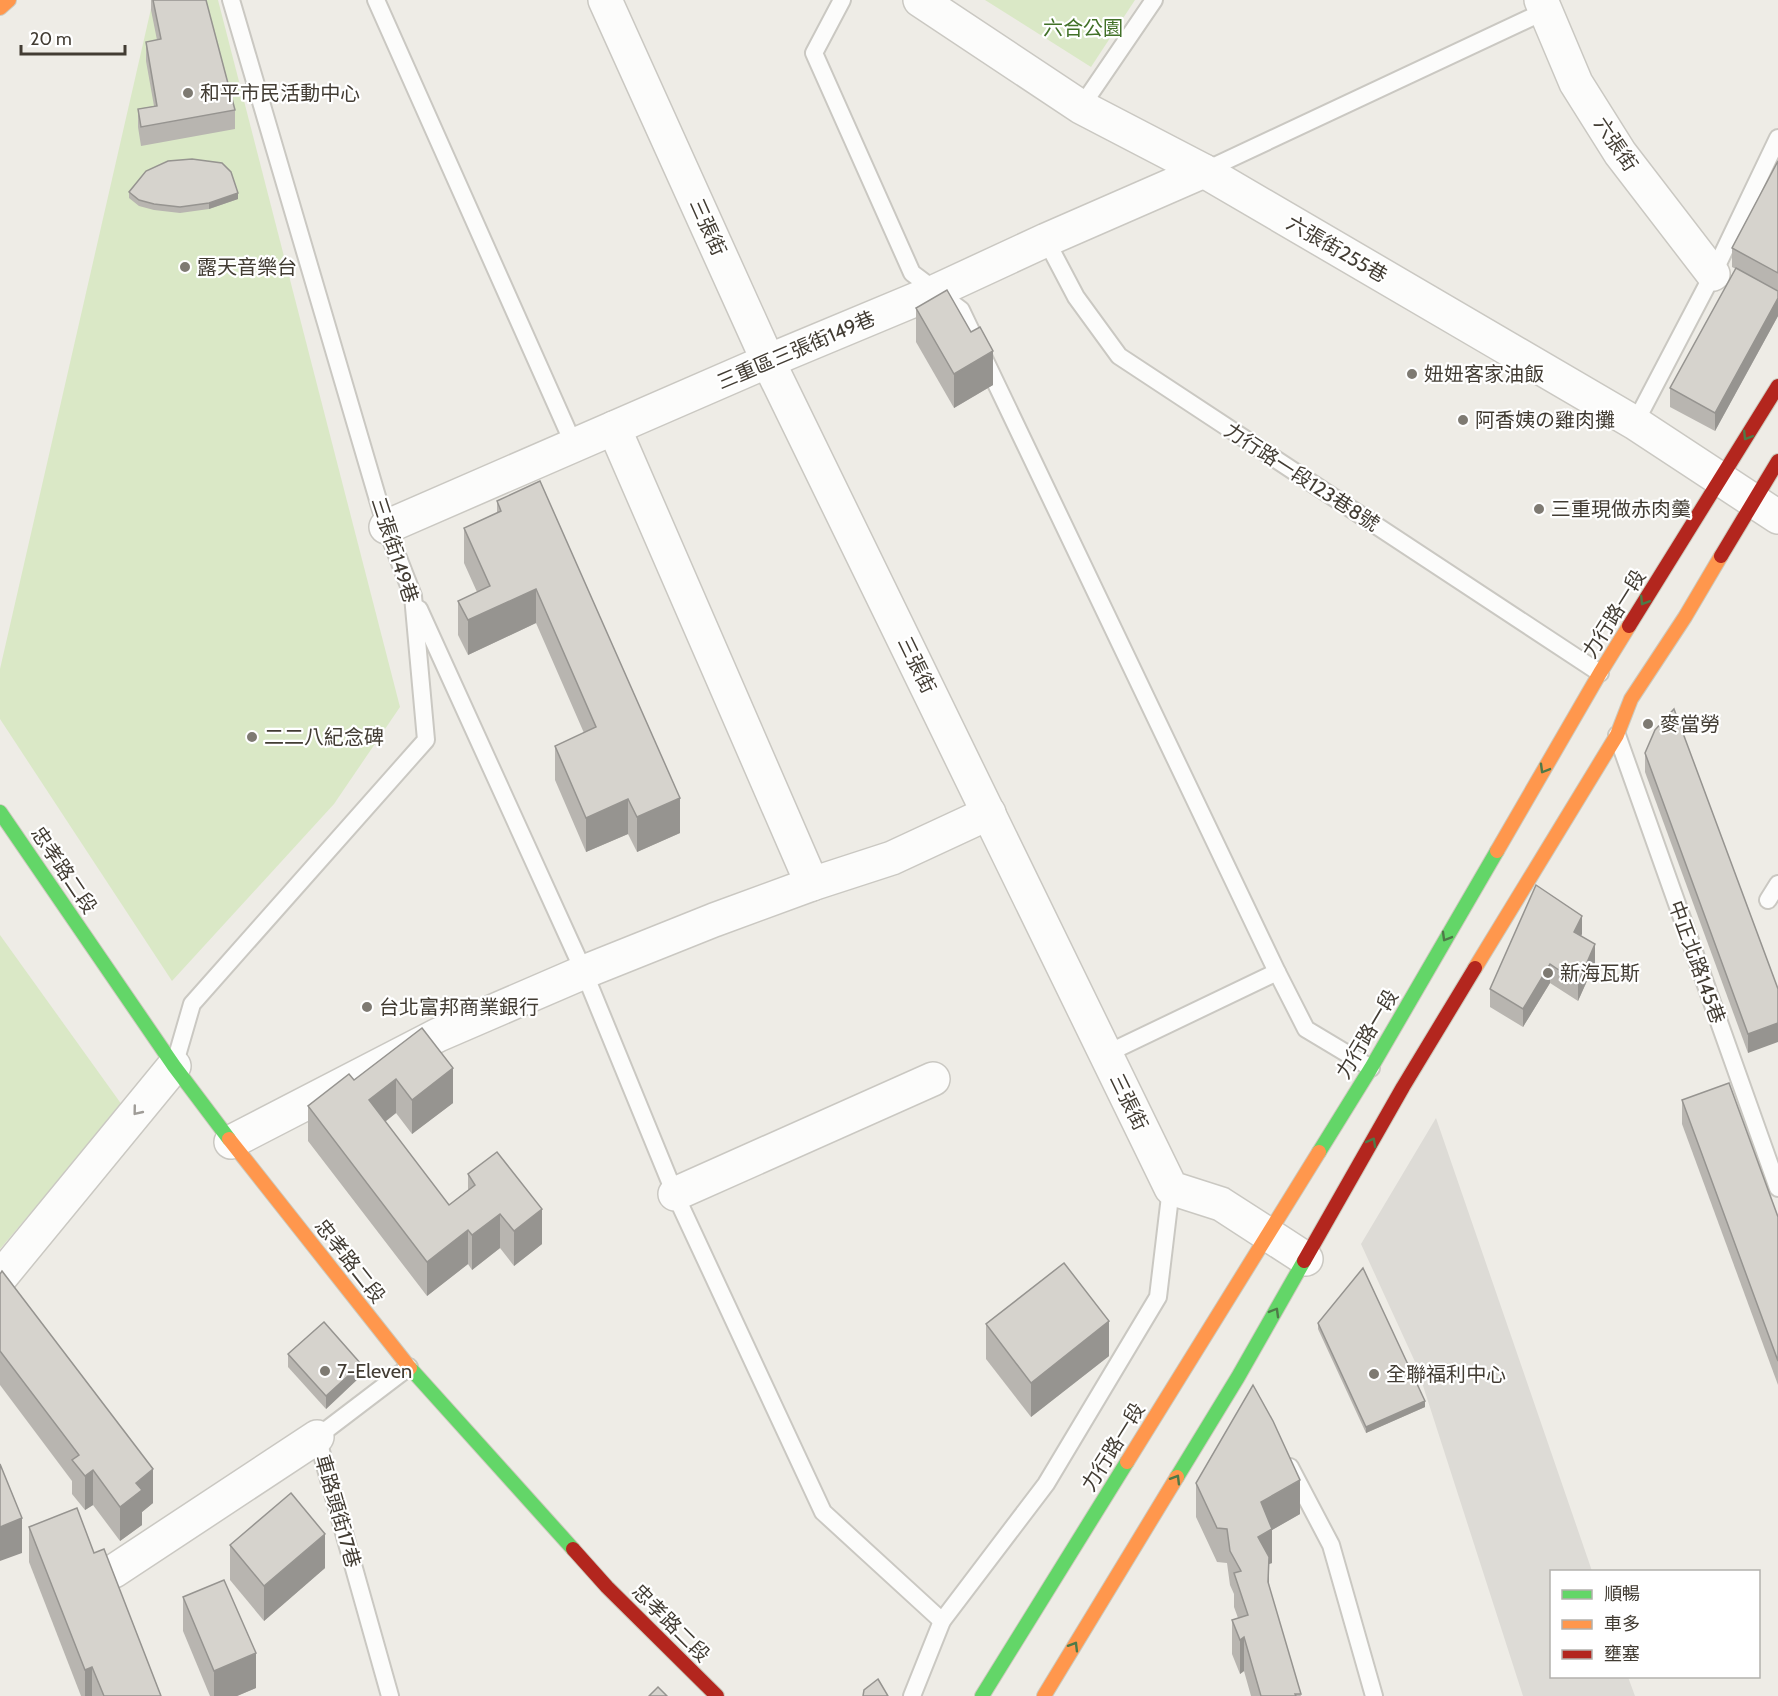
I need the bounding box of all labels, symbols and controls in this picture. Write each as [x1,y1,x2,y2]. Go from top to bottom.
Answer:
park label: 六合公園 [1043,16,1123,40]
scale bar [21,18,124,56]
text: 20 m [30,28,72,50]
place label: 和平市民活動中心 [200,81,360,105]
marker: 和平市民活動中心 [181,86,195,100]
street label: 六張街 [1589,112,1643,176]
street label: 三張街 [685,195,731,259]
street label: 六張街255巷 [1282,211,1392,287]
place label: 露天音樂台 [197,255,297,279]
marker: 露天音樂台 [178,260,192,274]
street label: 三重區三張街149巷 [713,306,879,394]
place label: 妞妞客家油飯 [1424,362,1544,386]
marker: 妞妞客家油飯 [1405,367,1419,381]
place label: 阿香姨の雞肉攤 [1475,408,1615,432]
marker: 阿香姨の雞肉攤 [1456,413,1470,427]
street label: 力行路一段123巷8號 [1220,418,1384,536]
one-way arrow [1743,430,1755,440]
street label: 三張街149巷 [367,494,423,606]
place label: 三重現做赤肉羹 [1551,497,1691,521]
marker: 三重現做赤肉羹 [1532,502,1546,516]
street label: 力行路一段 [1577,565,1651,663]
one-way arrow [1641,595,1652,606]
street label: 三張街 [893,633,941,697]
place label: 麥當勞 [1660,712,1720,736]
marker: 麥當勞 [1641,717,1655,731]
place label: 二二八紀念碑 [264,725,384,749]
marker: 二二八紀念碑 [245,730,259,744]
one-way arrow [1540,763,1551,773]
street label: 忠孝路二段 [26,822,102,918]
street label: 中正北路145巷 [1664,897,1730,1027]
one-way arrow [1442,931,1454,941]
place label: 新海瓦斯 [1560,961,1640,985]
marker: 新海瓦斯 [1541,966,1555,980]
street label: 力行路一段 [1331,985,1403,1083]
place label: 台北富邦商業銀行 [379,995,539,1019]
marker: 台北富邦商業銀行 [360,1000,374,1014]
street label: 三張街 [1105,1070,1153,1134]
one-way arrow [133,1104,144,1115]
one-way arrow [1365,1138,1376,1149]
street label: 忠孝路二段 [310,1214,390,1308]
one-way arrow [1268,1308,1280,1318]
place label: 7-Eleven [337,1359,412,1383]
place label: 全聯福利中心 [1386,1362,1506,1386]
marker: 7-Eleven [318,1364,332,1378]
marker: 全聯福利中心 [1367,1367,1381,1381]
street label: 力行路一段 [1076,1398,1150,1496]
street label: 車路頭街17巷 [310,1452,366,1570]
one-way arrow [1168,1475,1179,1486]
legend [1550,1570,1760,1678]
street label: 忠孝路二段 [627,1579,715,1667]
text: 順暢 [1604,1583,1640,1605]
text: 車多 [1604,1613,1640,1635]
one-way arrow [1067,1642,1079,1652]
text: 壅塞 [1604,1643,1640,1665]

